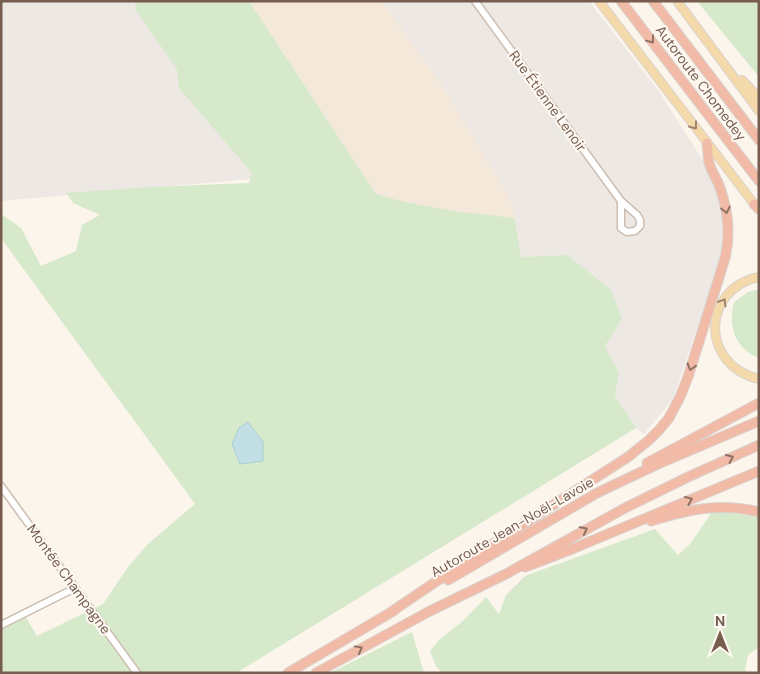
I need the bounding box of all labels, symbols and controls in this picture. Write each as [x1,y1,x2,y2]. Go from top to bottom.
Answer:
street label: Autoroute Chomedey [652,22,750,144]
one-way arrow [645,34,654,44]
street label: Rue Étienne Lenoir [505,47,591,155]
one-way arrow [688,120,697,130]
one-way arrow [721,206,731,214]
one-way arrow [716,298,726,307]
one-way arrow [687,362,697,371]
one-way arrow [725,454,734,464]
street label: Autoroute Jean-Noël-Lavoie [427,473,597,581]
one-way arrow [684,495,693,506]
street label: Montée Champagne [23,521,115,637]
one-way arrow [579,526,588,536]
north arrow [695,609,745,659]
text: N [715,612,725,630]
one-way arrow [353,645,362,655]

